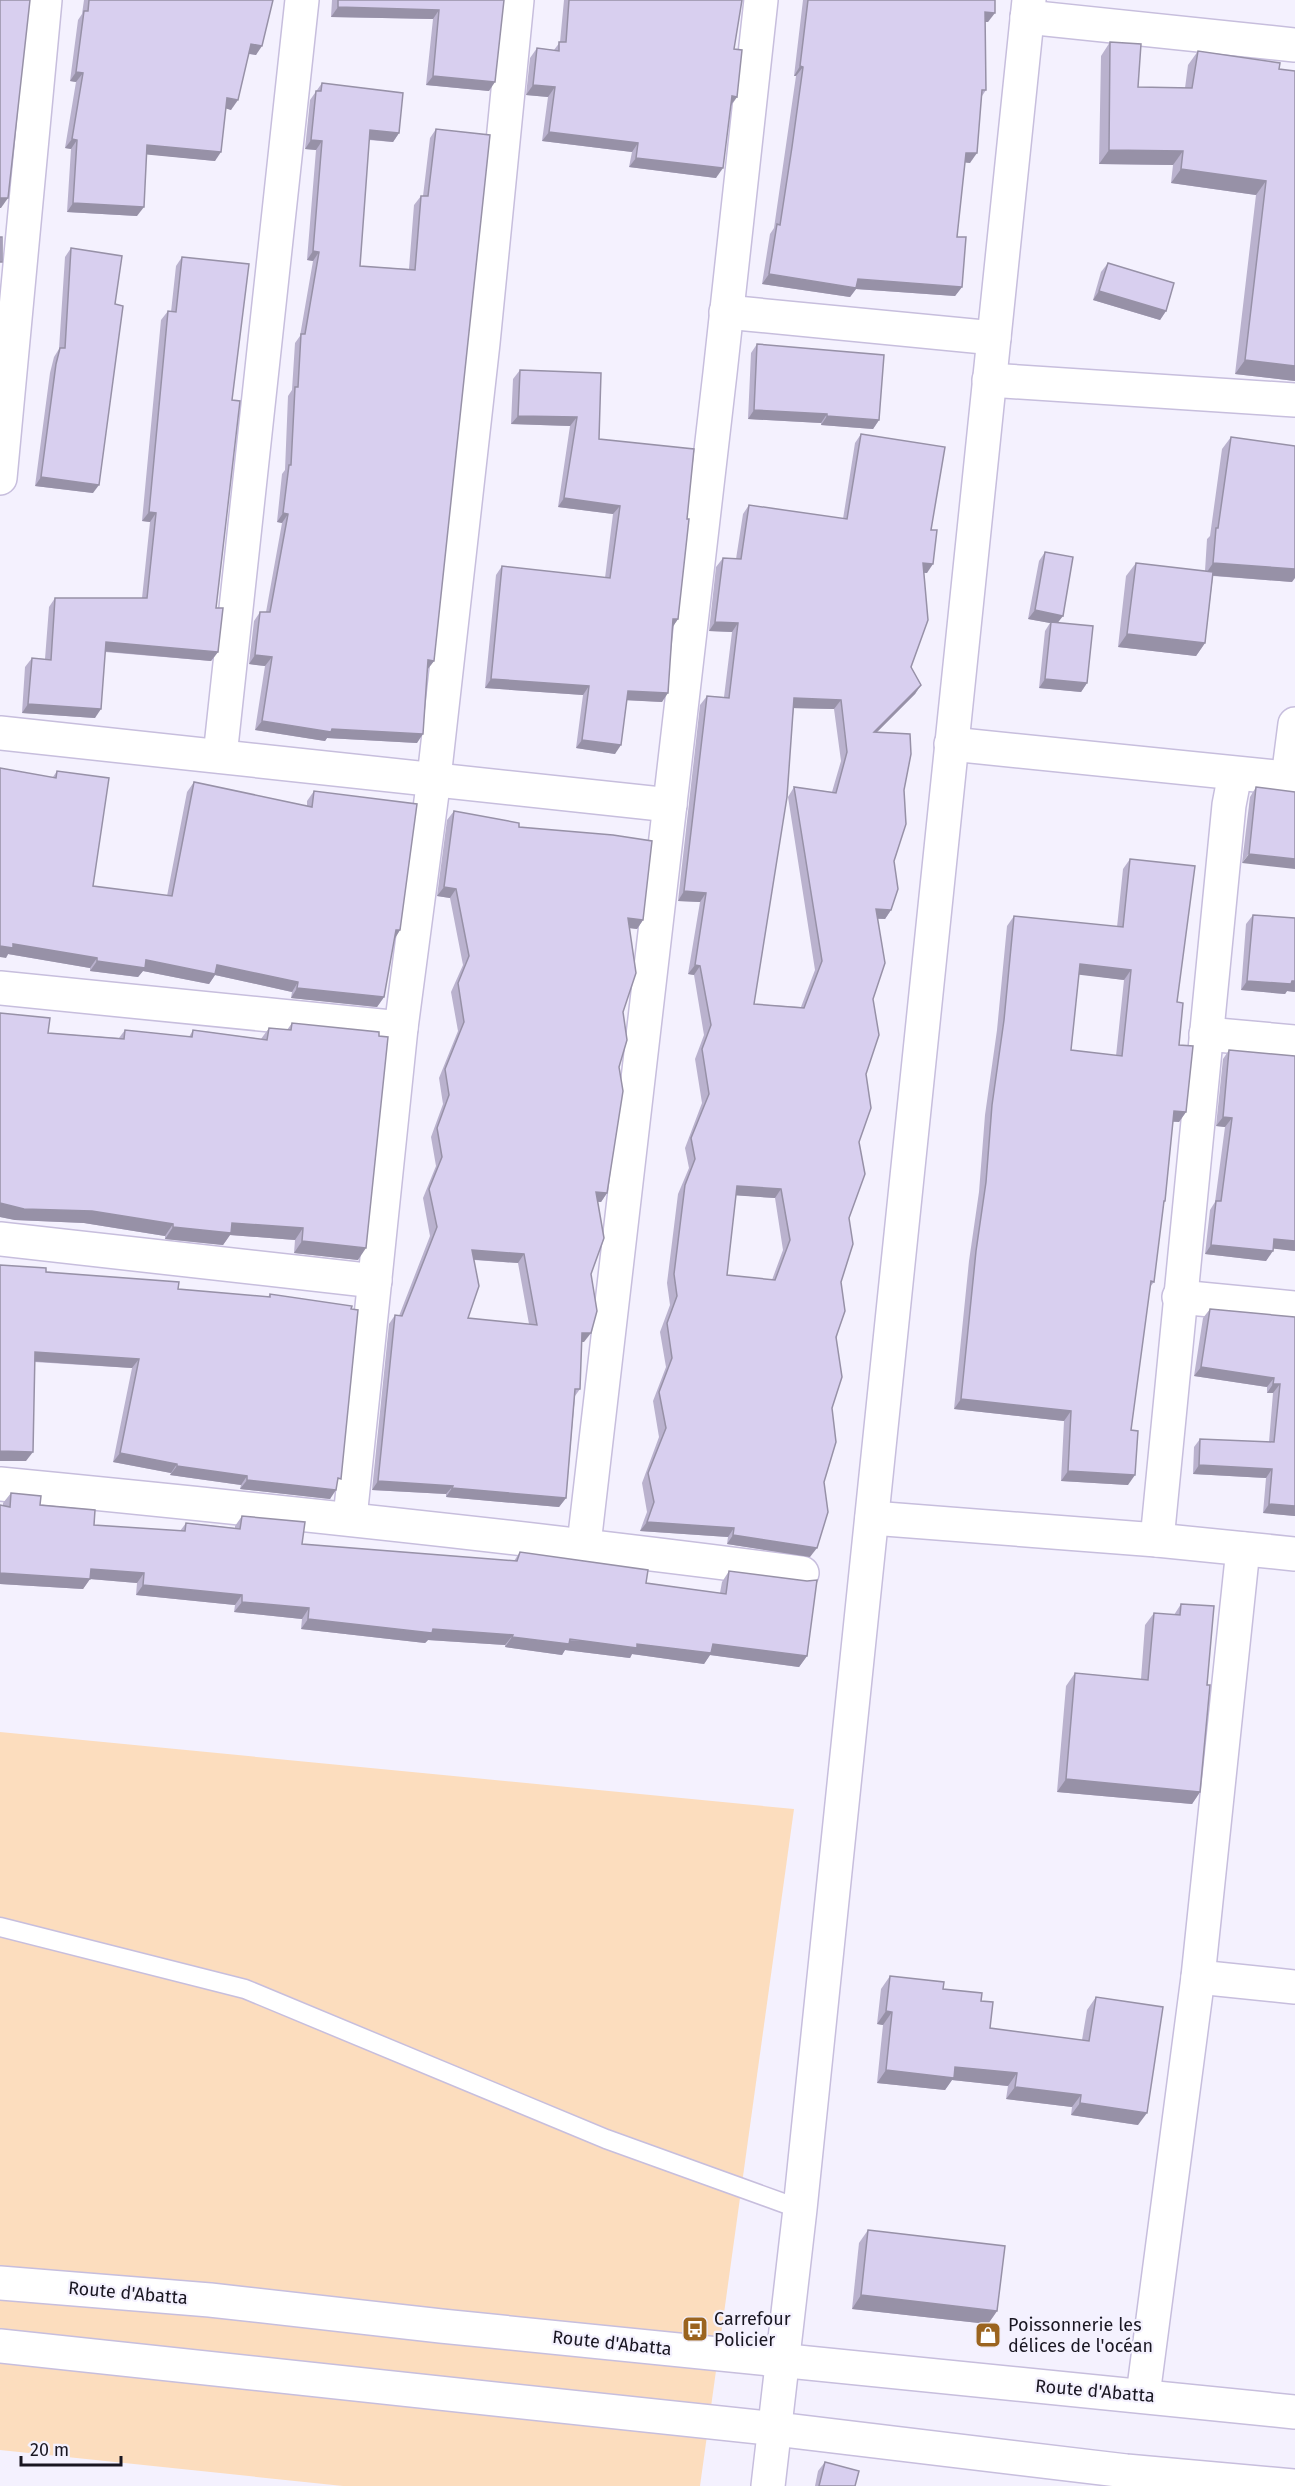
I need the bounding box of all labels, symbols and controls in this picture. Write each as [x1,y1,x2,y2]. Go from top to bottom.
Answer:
street label: Route d'Abatta [67,2277,189,2309]
place label: Carrefour Policier [714,2308,791,2351]
bus stop icon: Carrefour Policier [680,2314,710,2344]
place label: Poissonnerie les délices de l'océan [1008,2314,1153,2357]
shop icon: Poissonnerie les délices de l'océan [973,2320,1003,2350]
street label: Route d'Abatta [551,2326,673,2360]
street label: Route d'Abatta [1034,2375,1156,2407]
scale bar [21,2429,122,2467]
text: 20 m [30,2439,69,2461]

